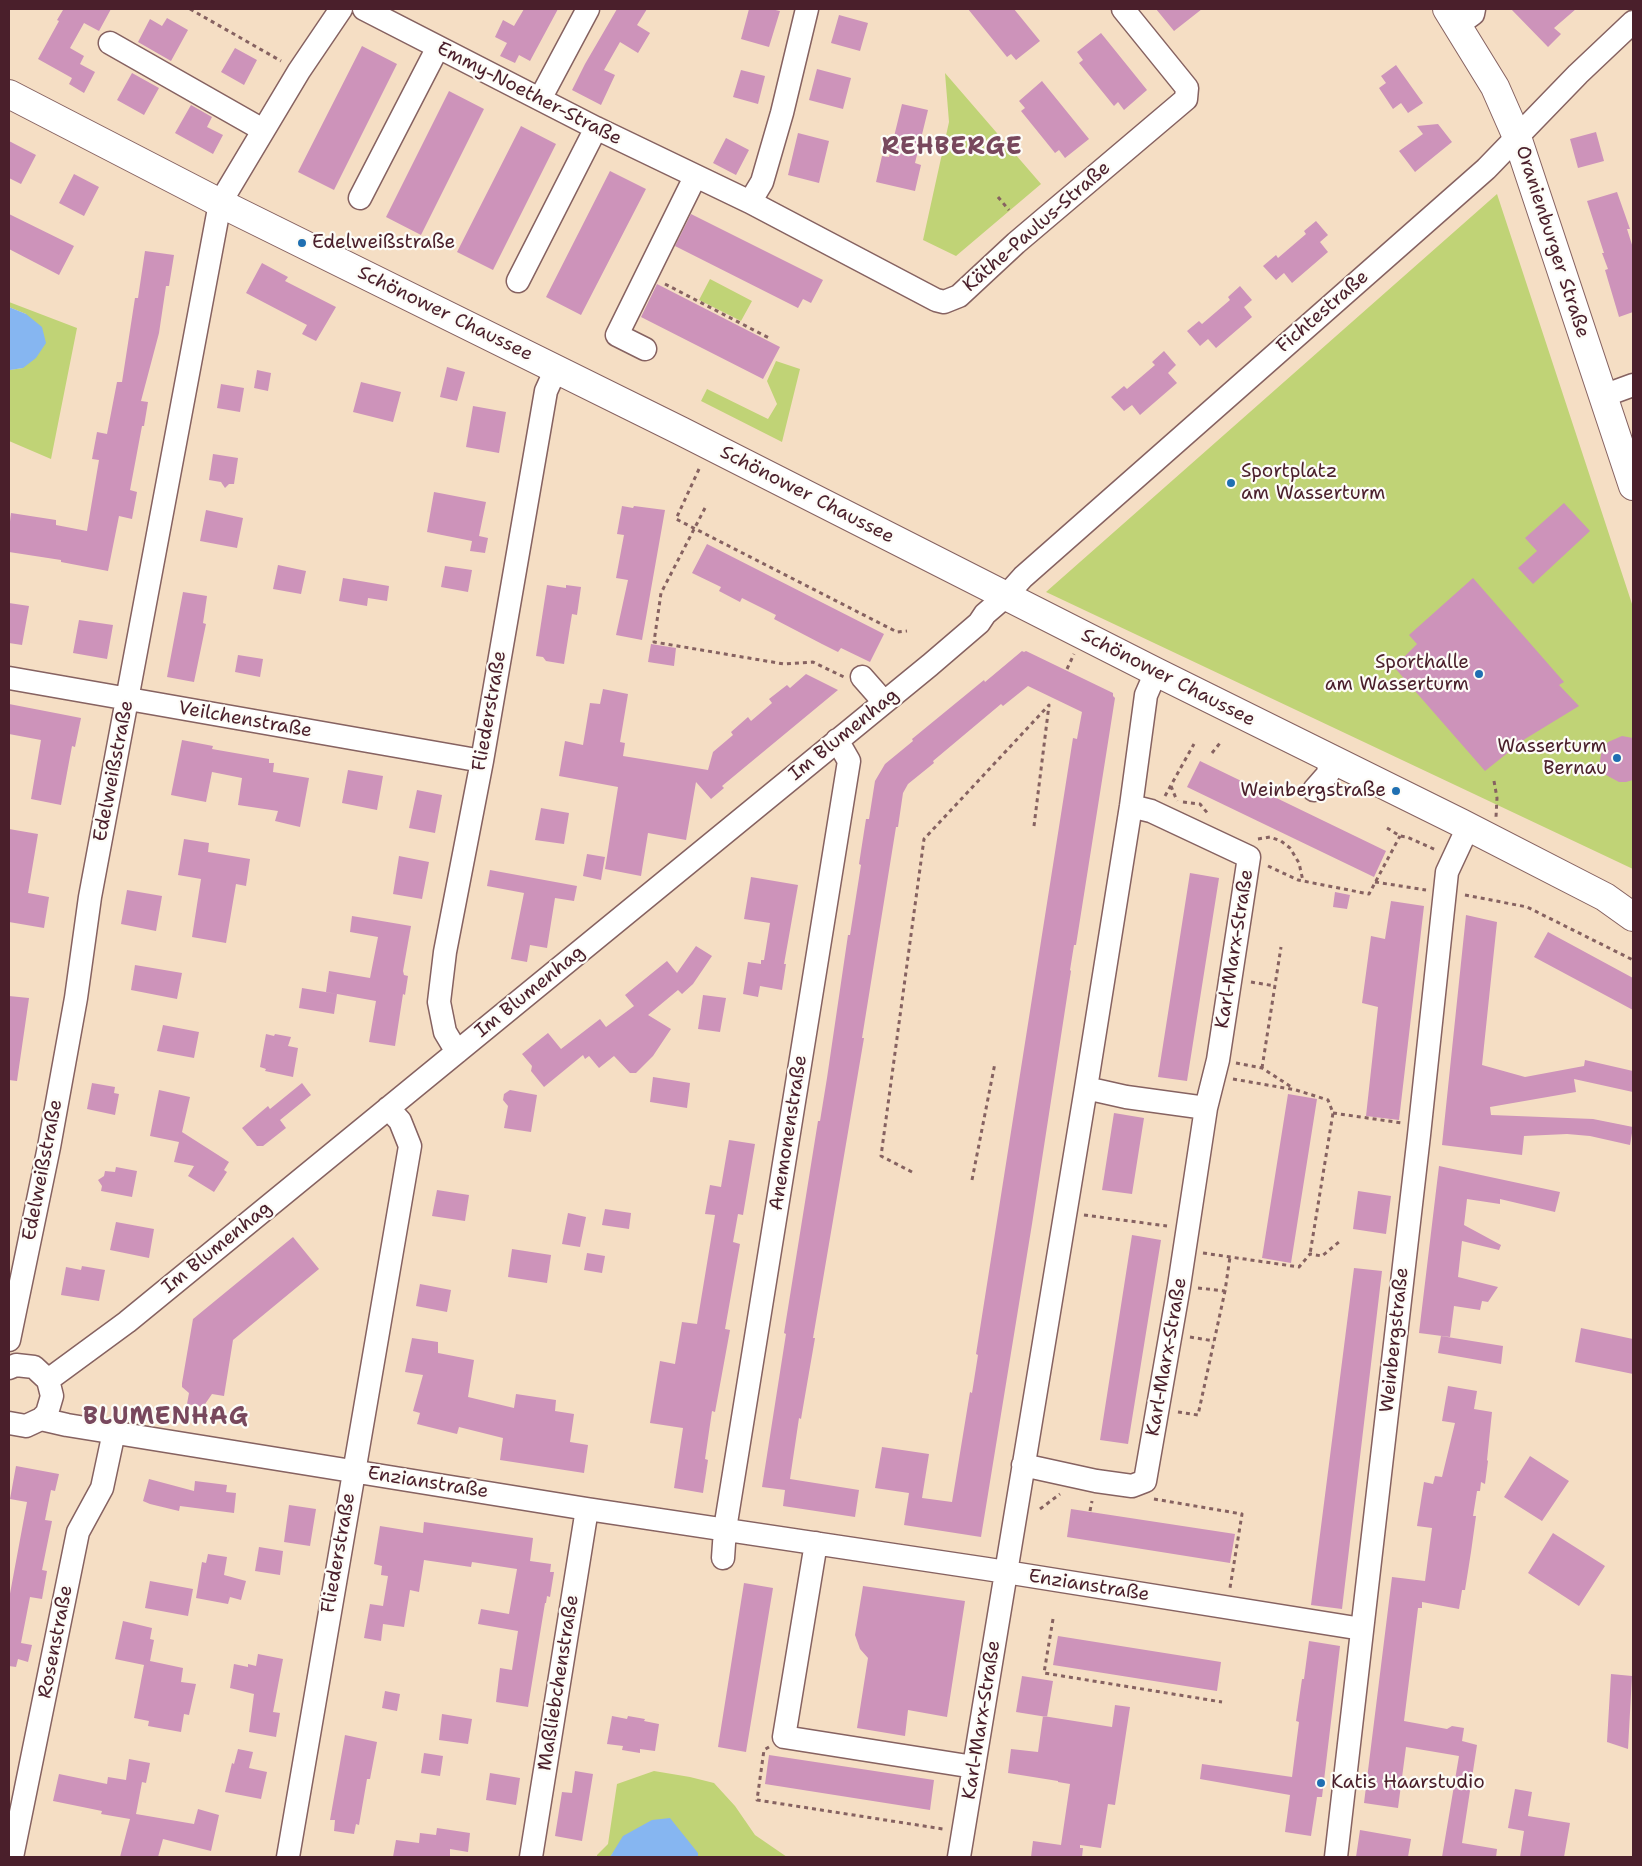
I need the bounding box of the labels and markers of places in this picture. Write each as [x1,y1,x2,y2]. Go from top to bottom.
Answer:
place label: Edelweißstraße [312,232,455,254]
marker: Edelweißstraße [296,237,308,249]
place label: Sportplatz am Wasserturm [1241,461,1385,505]
marker: Sportplatz am Wasserturm [1225,477,1237,489]
place label: Sporthalle am Wasserturm [1325,652,1469,696]
marker: Sporthalle am Wasserturm [1473,668,1485,680]
place label: Wasserturm Bernau [1497,736,1607,780]
marker: Wasserturm Bernau [1611,752,1623,764]
place label: Weinbergstraße [1240,780,1386,802]
marker: Weinbergstraße [1390,785,1402,797]
place label: Katis Haarstudio [1331,1772,1485,1794]
marker: Katis Haarstudio [1315,1777,1327,1789]

